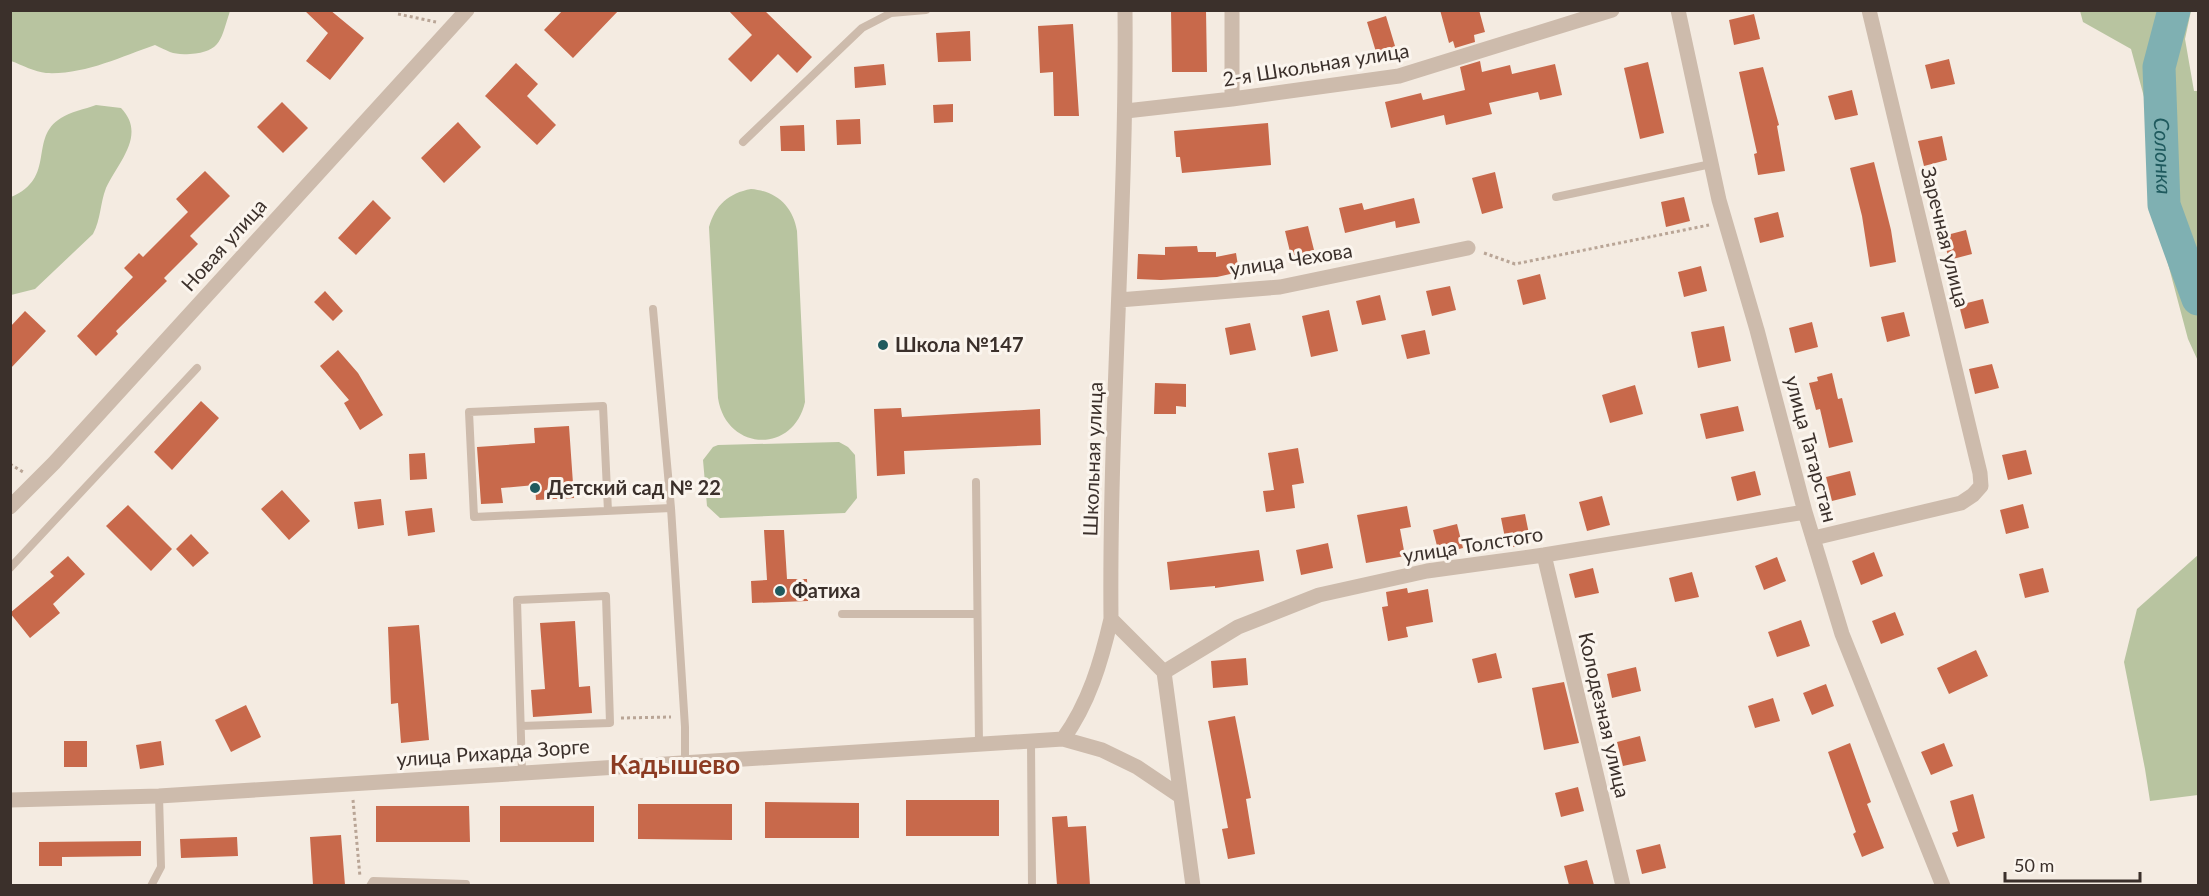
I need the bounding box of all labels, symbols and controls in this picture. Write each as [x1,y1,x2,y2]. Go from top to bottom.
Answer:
street label: 2-я Школьная улица [1221,37,1411,91]
water label: Солонка [2150,117,2178,195]
street label: Заречная улица [1917,164,1975,310]
street label: Новая улица [176,193,271,295]
street label: улица Чехова [1228,237,1354,281]
place label: Школа №147 [895,332,1024,356]
marker: Школа №147 [876,338,890,352]
street label: улица Татарстан [1781,373,1843,525]
street label: Школьная улица [1077,381,1107,537]
place label: Детский сад № 22 [547,475,721,499]
marker: Детский сад № 22 [528,481,542,495]
street label: улица Толстого [1401,521,1545,567]
place label: Фатиха [792,578,860,602]
marker: Фатиха [773,584,787,598]
street label: Колодезная улица [1574,630,1636,800]
street label: улица Рихарда Зорге [396,733,590,771]
district label: Кадышево [610,748,740,780]
scale bar [2005,845,2140,883]
text: 50 m [2014,854,2054,876]

